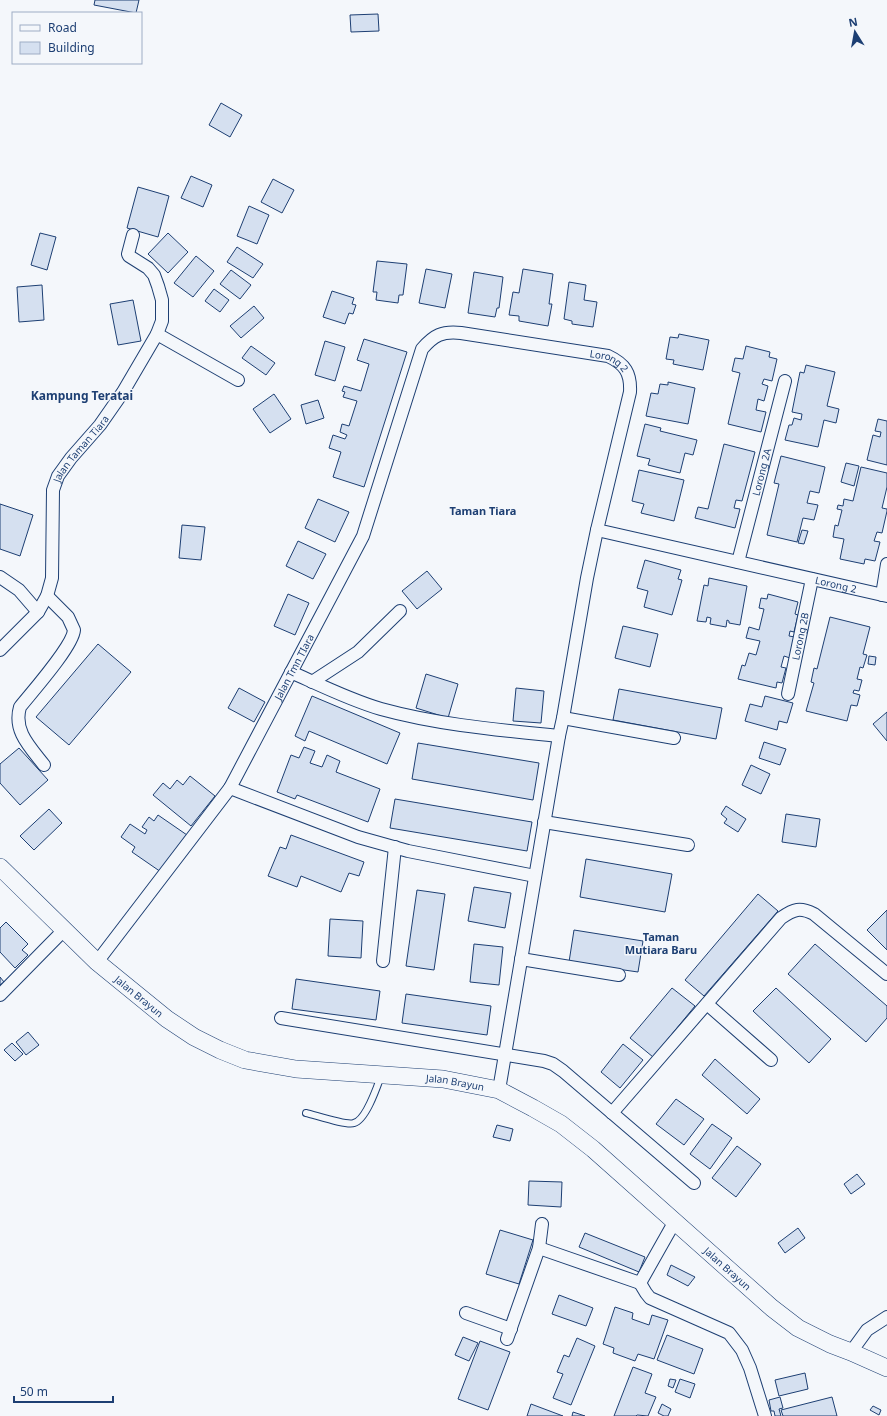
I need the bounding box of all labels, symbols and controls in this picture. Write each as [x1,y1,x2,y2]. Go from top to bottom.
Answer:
legend [12,12,142,64]
north arrow [835,12,875,52]
text: N [847,13,859,30]
text: Road [48,19,77,36]
text: Building [48,39,95,56]
street label: Lorong 2 [589,346,632,375]
district label: Kampung Teratai [31,387,133,404]
street label: Jalan Taman Tiara [49,412,112,485]
street label: Lorong 2A [749,446,774,497]
district label: Taman Tiara [450,503,516,518]
street label: Lorong 2 [814,573,858,596]
street label: Lorong 2B [788,611,812,661]
street label: Jalan Tmn TIara [270,631,317,703]
district label: Taman Mutiara Baru [625,929,697,957]
street label: Jalan Brayun [111,972,166,1020]
street label: Jalan Brayun [424,1071,485,1094]
street label: Jalan Brayun [700,1243,754,1293]
scale bar [14,1378,113,1404]
text: 50 m [20,1383,48,1400]

